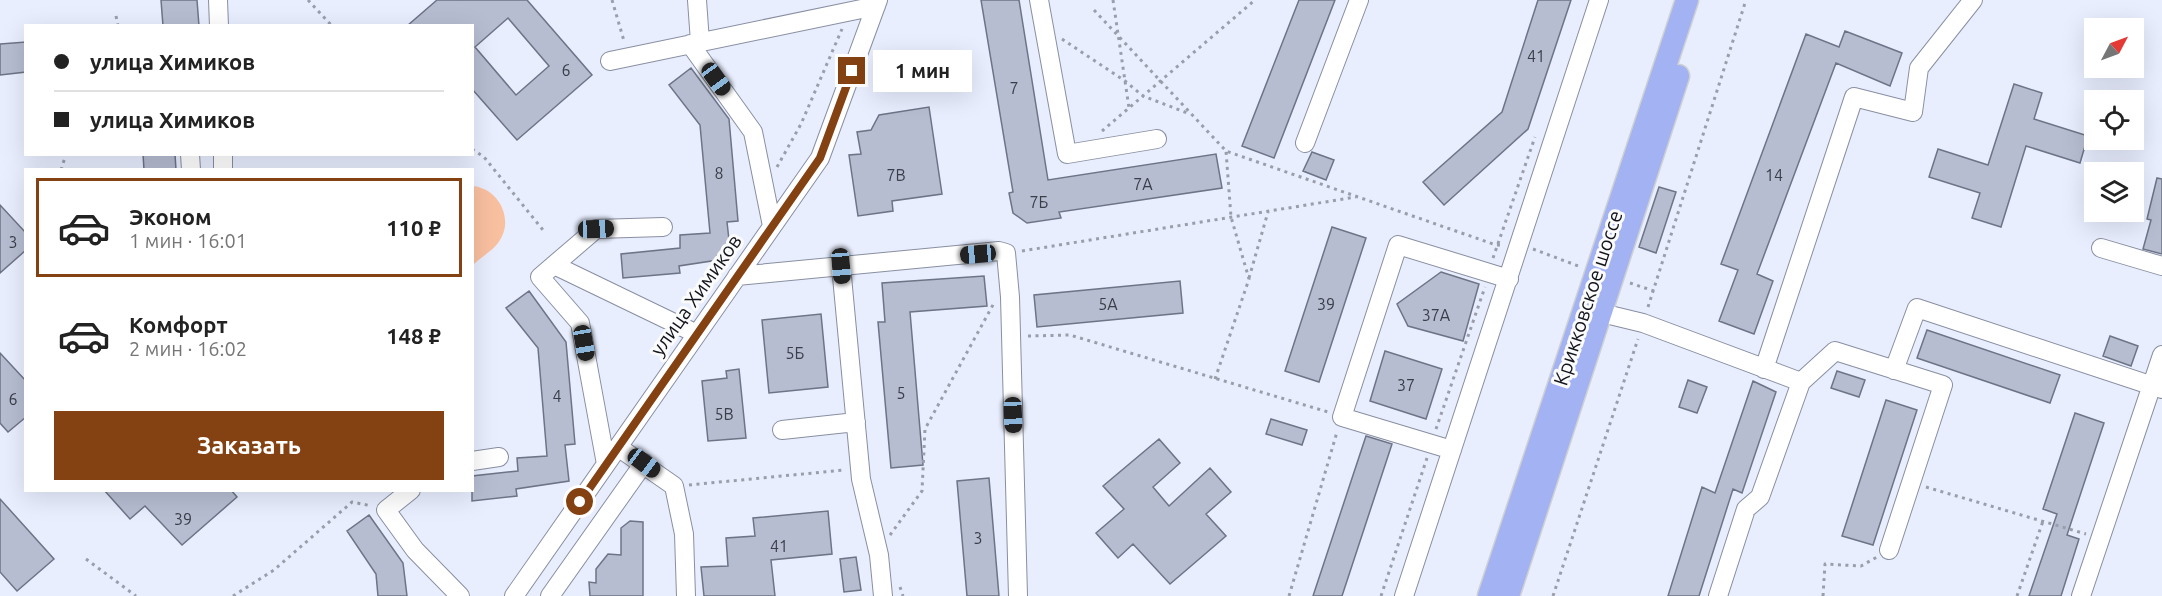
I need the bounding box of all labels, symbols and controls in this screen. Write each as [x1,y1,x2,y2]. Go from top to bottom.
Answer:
north arrow [2084,18,2144,78]
map controls [2084,18,2144,222]
house number: 41 [1527,47,1545,65]
text: улица Химиков [90,49,255,74]
callout: 1 мин [873,50,972,92]
route end [838,57,865,84]
car [698,59,734,99]
text: 1 мин [895,59,950,82]
house number: 6 [561,61,571,79]
house number: 7 [1009,79,1019,97]
button: locate [2084,90,2144,150]
text: улица Химиков [90,107,255,132]
button: layers [2084,162,2144,222]
house number: 8 [714,164,724,182]
house number: 7В [886,166,906,184]
house number: 14 [1765,166,1783,184]
house number: 7А [1133,175,1153,193]
house number: 7Б [1030,193,1049,211]
icon: car [57,201,111,255]
text: Эконом [129,204,211,229]
street label: Крикковское шоссе [1548,207,1627,388]
text: 110 ₽ [386,215,441,240]
car [578,219,614,239]
text: 1 мин · 16:01 [129,229,247,252]
street label: улица Химиков [645,230,746,360]
house number: 3 [8,233,18,251]
car [959,243,997,265]
car [830,247,852,285]
house number: 5А [1098,295,1118,313]
house number: 39 [1317,295,1335,313]
house number: 37А [1422,306,1451,324]
icon: car [57,309,111,363]
text: Комфорт [129,312,228,337]
text: 148 ₽ [386,323,441,348]
car [572,324,596,362]
text: 2 мин · 16:02 [129,337,247,360]
house number: 5Б [786,344,805,362]
house number: 37 [1397,376,1415,394]
house number: 5 [896,384,906,402]
house number: 4 [552,387,562,405]
house number: 6 [8,390,18,408]
car [1003,397,1023,433]
house number: 5В [714,405,734,423]
button: Заказать [54,411,444,480]
car [624,445,664,481]
route start [566,488,593,515]
house number: 39 [174,510,192,528]
house number: 3 [973,529,983,547]
house number: 41 [770,537,788,555]

